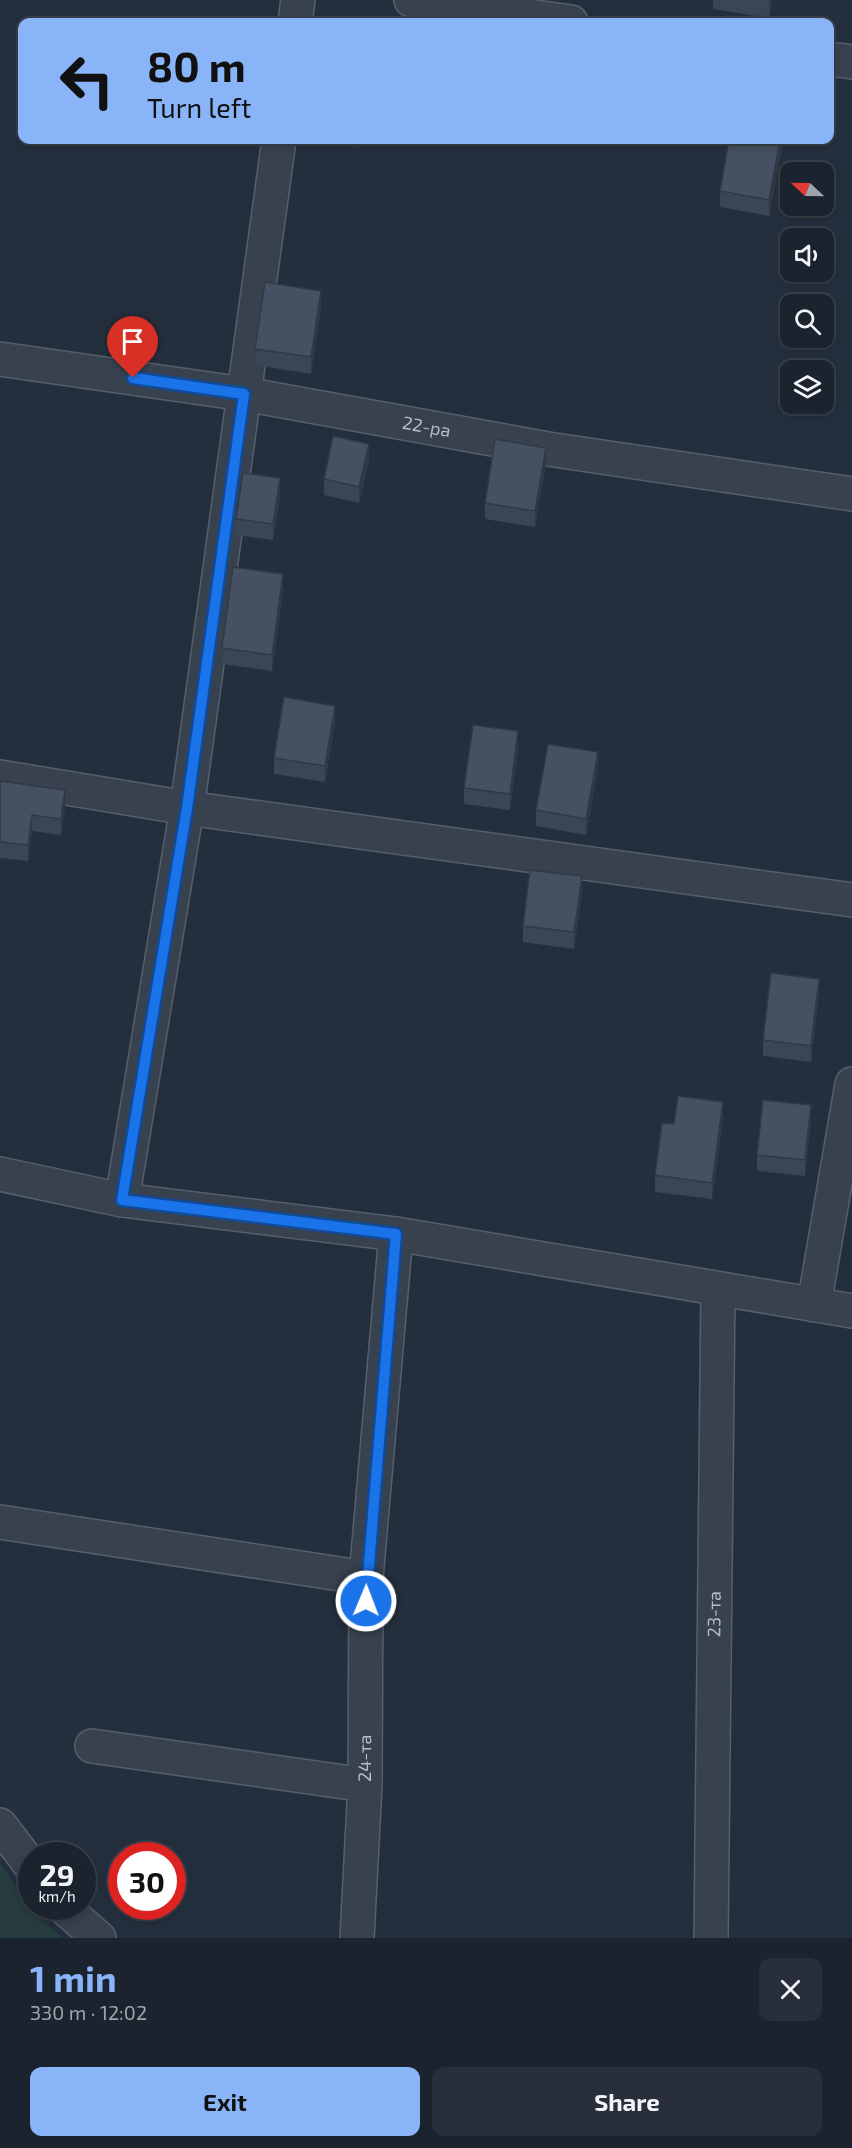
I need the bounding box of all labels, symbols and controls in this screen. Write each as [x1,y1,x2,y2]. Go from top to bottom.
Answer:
text: 80 m [147,40,246,90]
icon: left [48,42,126,120]
text: Turn left [147,91,251,123]
north arrow [780,162,834,216]
map controls [780,162,834,414]
button: sound [780,228,834,282]
button: search [780,294,834,348]
pin [107,316,158,378]
icon: arrive [116,325,149,358]
button: layers [780,360,834,414]
street label: 22-ра [401,411,453,441]
position arrow [334,1569,398,1633]
street label: 23-та [702,1591,725,1637]
street label: 24-та [353,1734,375,1782]
speed limit sign: 30 [108,1842,186,1920]
text: 29 [39,1856,75,1892]
text: km/h [38,1887,76,1905]
text: 1 min [30,1956,117,1999]
button: close [759,1958,822,2021]
text: 330 m · 12:02 [30,2000,147,2024]
button: Exit [30,2067,420,2136]
button: Share [432,2067,822,2136]

